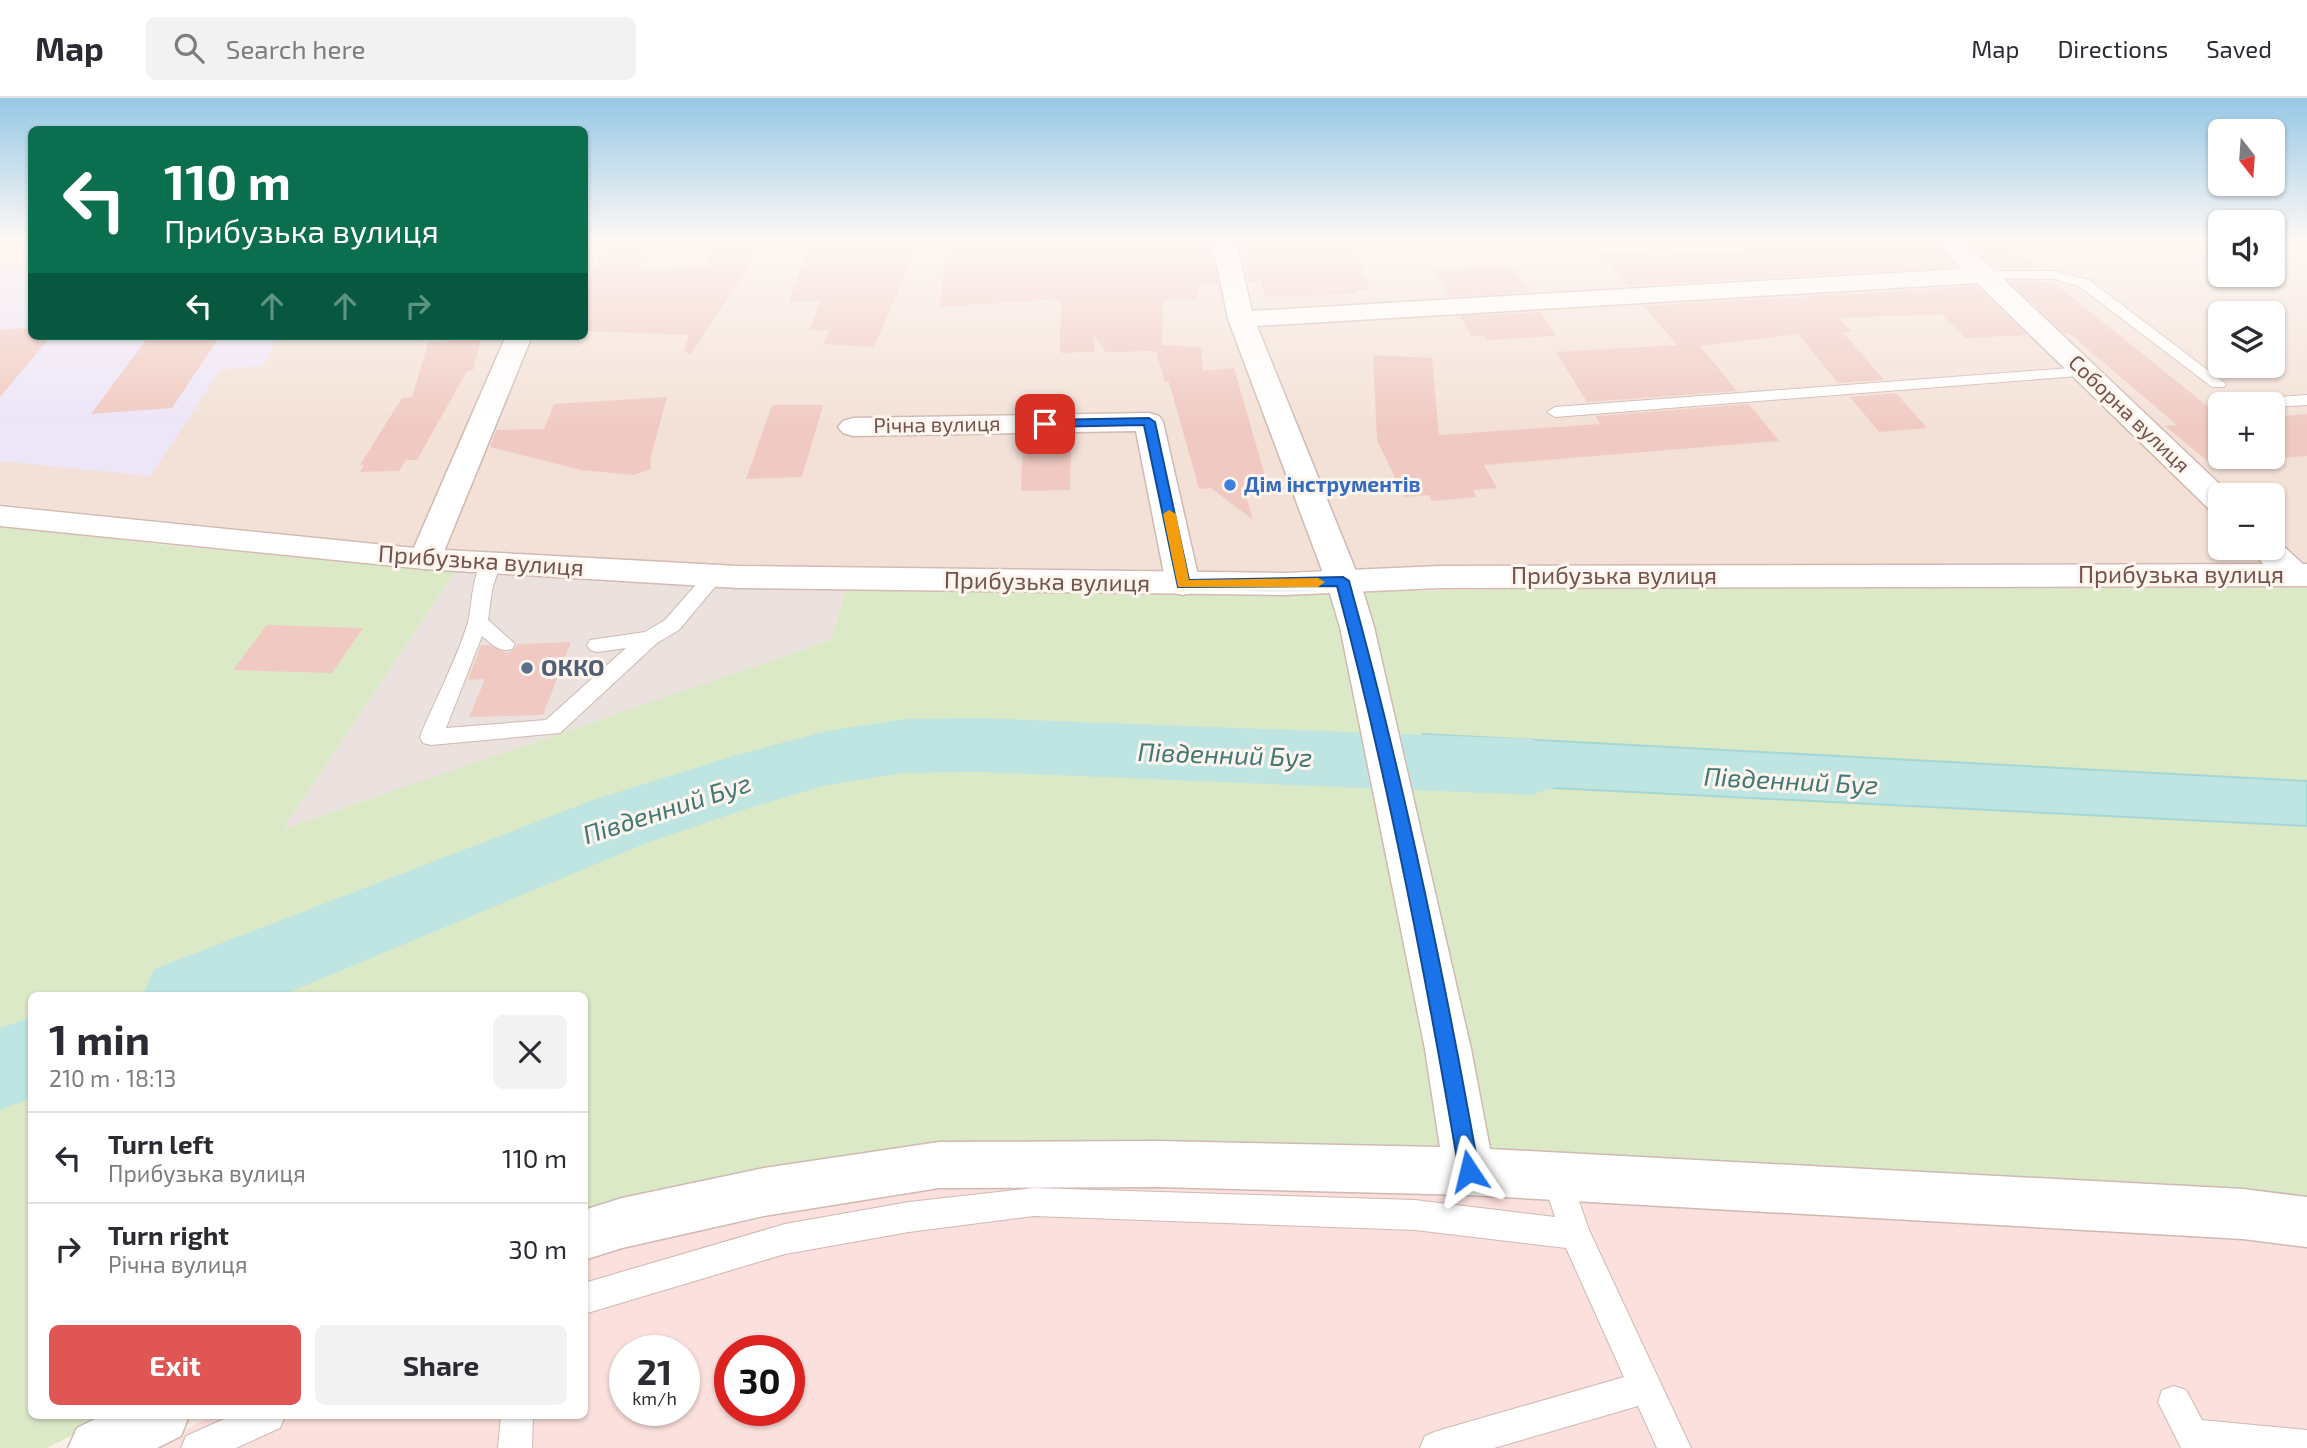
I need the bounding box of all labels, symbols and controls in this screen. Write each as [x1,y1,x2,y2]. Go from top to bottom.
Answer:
search box [146,17,636,80]
text: Map [35,28,104,68]
icon: search [170,29,208,67]
text: Search here [226,33,365,64]
text: Map [1971,34,2019,63]
text: Directions [2057,34,2168,63]
text: Saved [2206,34,2272,63]
north arrow [2208,119,2286,196]
map controls [2208,119,2285,560]
text: 110 m [164,151,291,210]
icon: left [49,154,140,245]
button: sound [2208,210,2285,287]
text: Прибузька вулиця [164,211,439,249]
icon: left [180,287,218,325]
icon: ahead [253,287,291,325]
icon: ahead [326,287,364,325]
icon: right [399,287,437,325]
button: layers [2208,301,2285,378]
street label: Соборна вулиця [2064,349,2196,478]
button: + [2208,392,2285,469]
pin [1015,394,1075,454]
icon: arrive [1026,405,1064,443]
street label: Річна вулиця [873,410,1001,438]
place label: Дім інструментів [1244,471,1421,496]
marker: Дім інструментів [1222,477,1238,493]
button: − [2208,483,2285,560]
street label: Прибузька вулиця [377,538,585,582]
street label: Прибузька вулиця [2078,559,2284,589]
street label: Прибузька вулиця [1511,560,1717,590]
street label: Прибузька вулиця [944,564,1150,598]
place label: ОККО [541,652,605,681]
marker: ОККО [519,660,535,676]
water label: Південний Буг [1137,735,1313,772]
water label: Південний Буг [1703,759,1879,800]
water label: Південний Буг [579,766,755,849]
text: 1 min [49,1013,150,1063]
button: close [493,1015,567,1089]
text: 210 m · 18:13 [49,1064,176,1092]
text: Turn left [108,1128,214,1159]
position arrow [1432,1134,1506,1208]
icon: left [49,1139,87,1177]
text: 110 m [502,1142,567,1173]
text: Прибузька вулиця [108,1159,306,1187]
text: Turn right [108,1219,229,1250]
icon: right [49,1230,87,1268]
text: 30 m [508,1233,567,1264]
text: Річна вулиця [108,1250,247,1278]
button: Exit [49,1325,301,1405]
button: Share [315,1325,567,1405]
speed limit sign: 30 [714,1335,805,1426]
text: 21 [637,1350,672,1392]
text: km/h [632,1387,677,1409]

